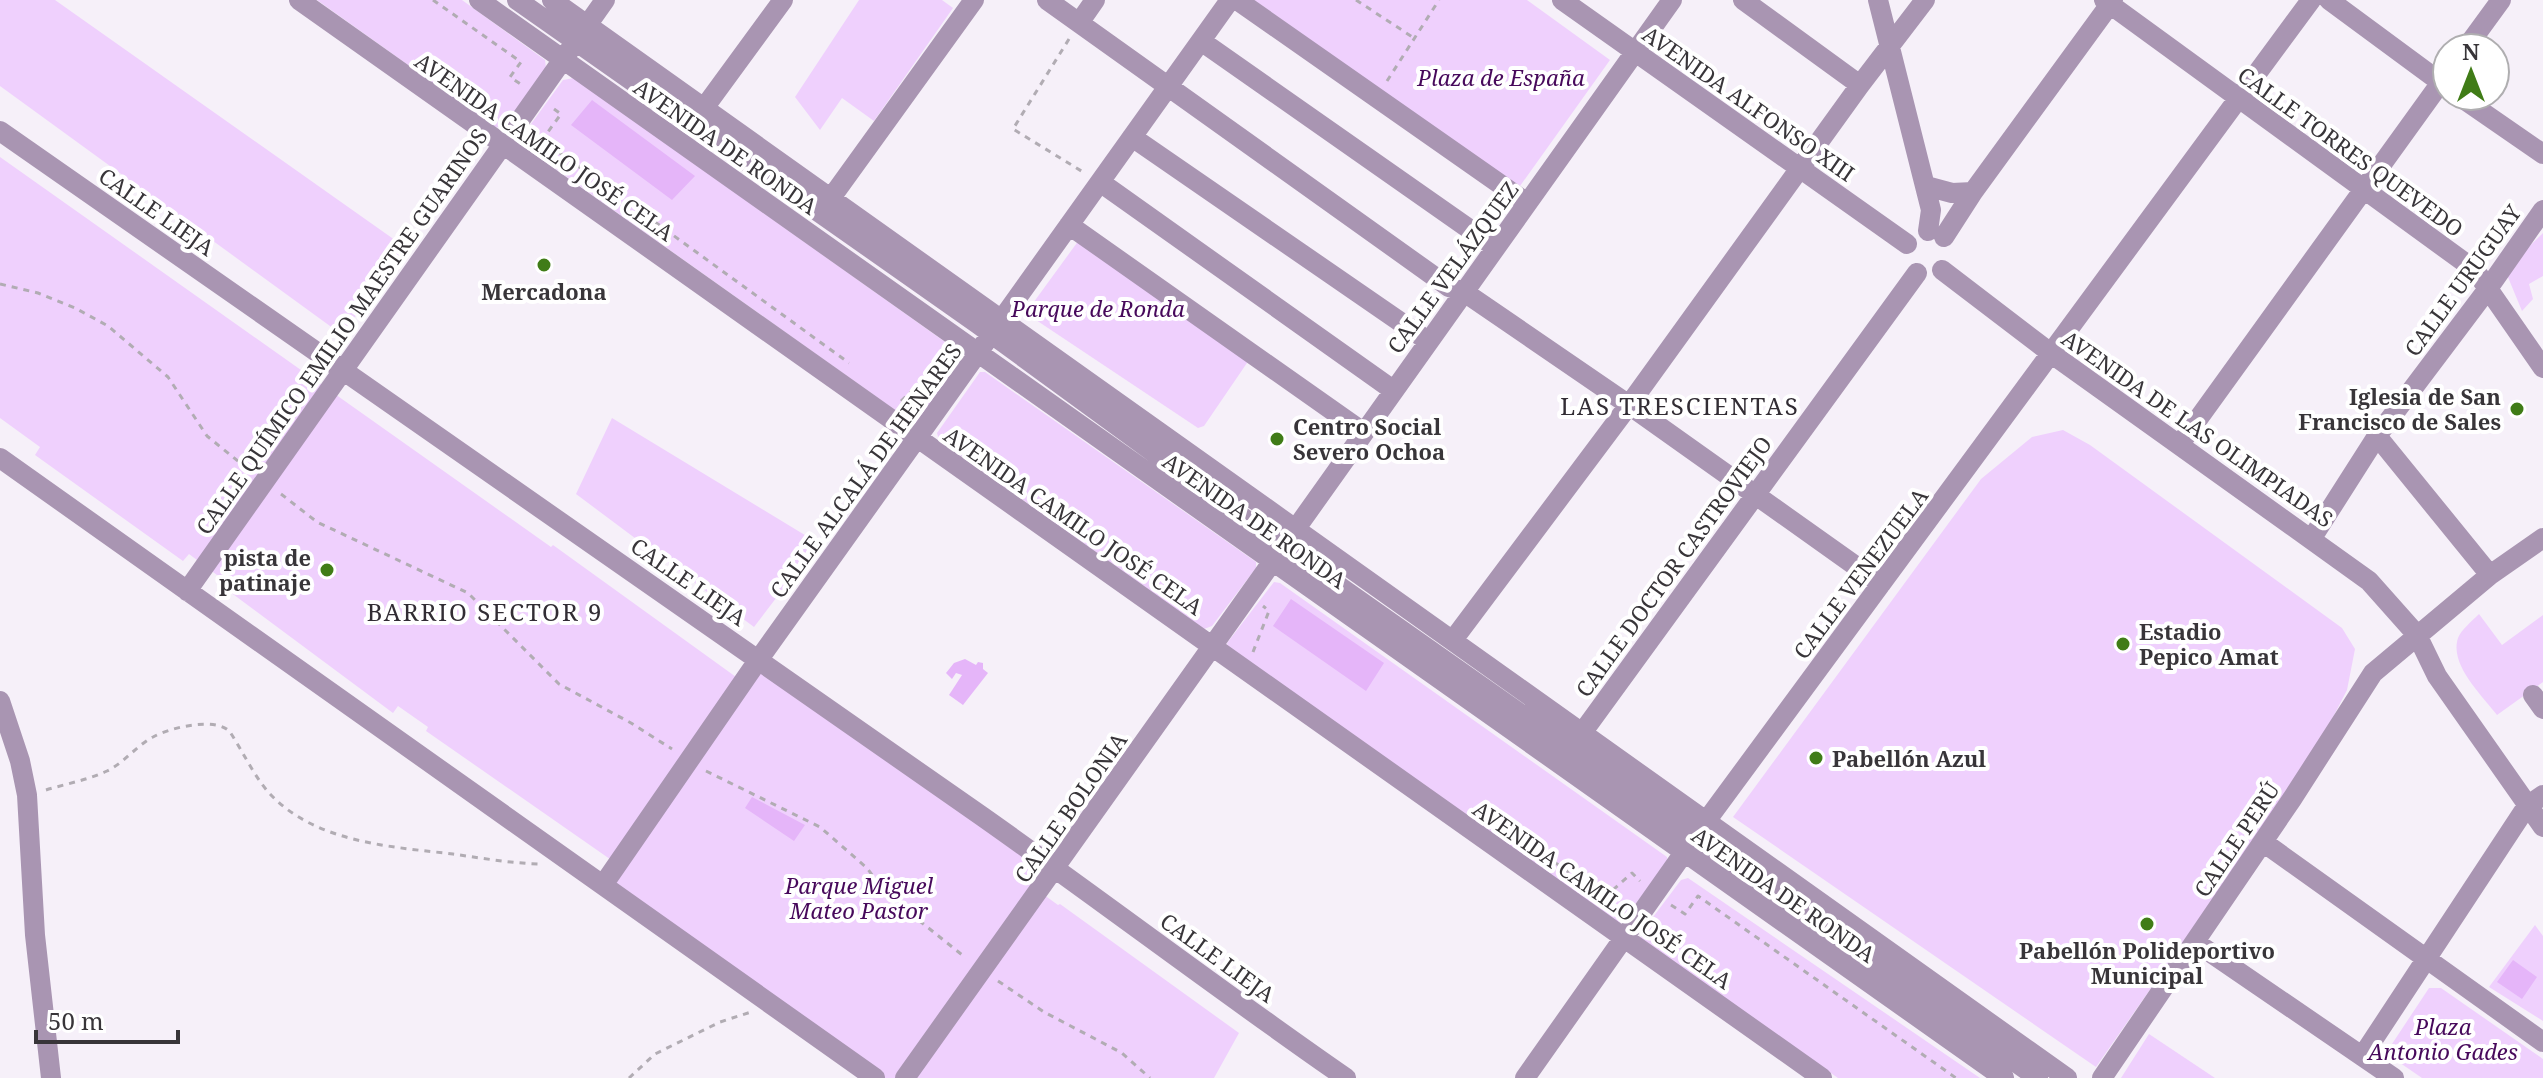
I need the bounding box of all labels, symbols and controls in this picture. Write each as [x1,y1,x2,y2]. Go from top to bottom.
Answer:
street label: AVENIDA ALFONSO XIII [1637,18,1861,188]
north arrow [2431,32,2511,112]
text: N [2462,36,2480,66]
street label: AVENIDA CAMILO JOSÉ CELA [410,45,681,247]
street label: CALLE TORRES QUEVEDO [2232,59,2470,243]
park label: Plaza de España [1416,62,1585,92]
street label: AVENIDA DE RONDA [628,71,824,221]
street label: CALLE QUÍMICO EMILIO MAESTRE GUARINOS [188,122,494,540]
street label: CALLE LIEJA [93,160,221,262]
street label: CALLE VELÁZQUEZ [1379,175,1525,359]
street label: CALLE URUGUAY [2397,198,2527,362]
marker: Mercadona [535,256,553,274]
place label: Mercadona [481,276,607,306]
park label: Parque de Ronda [1010,293,1185,323]
street label: AVENIDA DE LAS OLIMPIADAS [2056,323,2340,533]
street label: CALLE ALCALÁ DE HENARES [762,337,968,603]
place label: Iglesia de San Francisco de Sales [2298,381,2501,436]
district label: LAS TRESCIENTAS [1560,389,1800,422]
marker: Iglesia de San Francisco de Sales [2508,400,2526,418]
place label: Centro Social Severo Ochoa [1293,411,1445,466]
street label: AVENIDA CAMILO JOSÉ CELA [939,419,1210,621]
street label: CALLE DOCTOR CASTROVIEJO [1568,429,1778,703]
marker: Centro Social Severo Ochoa [1268,430,1286,448]
street label: AVENIDA DE RONDA [1157,445,1353,595]
street label: CALLE VENEZUELA [1786,481,1934,665]
street label: CALLE LIEJA [625,530,753,632]
place label: pista de patinaje [219,542,311,597]
marker: pista de patinaje [318,561,336,579]
district label: BARRIO SECTOR 9 [367,595,603,628]
place label: Estadio Pepico Amat [2139,616,2279,671]
marker: Estadio Pepico Amat [2114,635,2132,653]
street label: CALLE BOLONIA [1007,726,1133,888]
place label: Pabellón Azul [1832,743,1986,773]
marker: Pabellón Azul [1807,749,1825,767]
street label: CALLE PERÚ [2186,775,2286,902]
street label: AVENIDA CAMILO JOSÉ CELA [1468,793,1739,995]
street label: AVENIDA DE RONDA [1686,819,1882,969]
park label: Parque Miguel Mateo Pastor [784,870,934,925]
street label: CALLE LIEJA [1155,905,1282,1009]
marker: Pabellón Polideportivo Municipal [2138,915,2156,933]
place label: Pabellón Polideportivo Municipal [2019,935,2275,990]
scale bar [36,994,178,1044]
text: 50 m [48,1004,104,1037]
park label: Plaza Antonio Gades [2366,1011,2518,1066]

